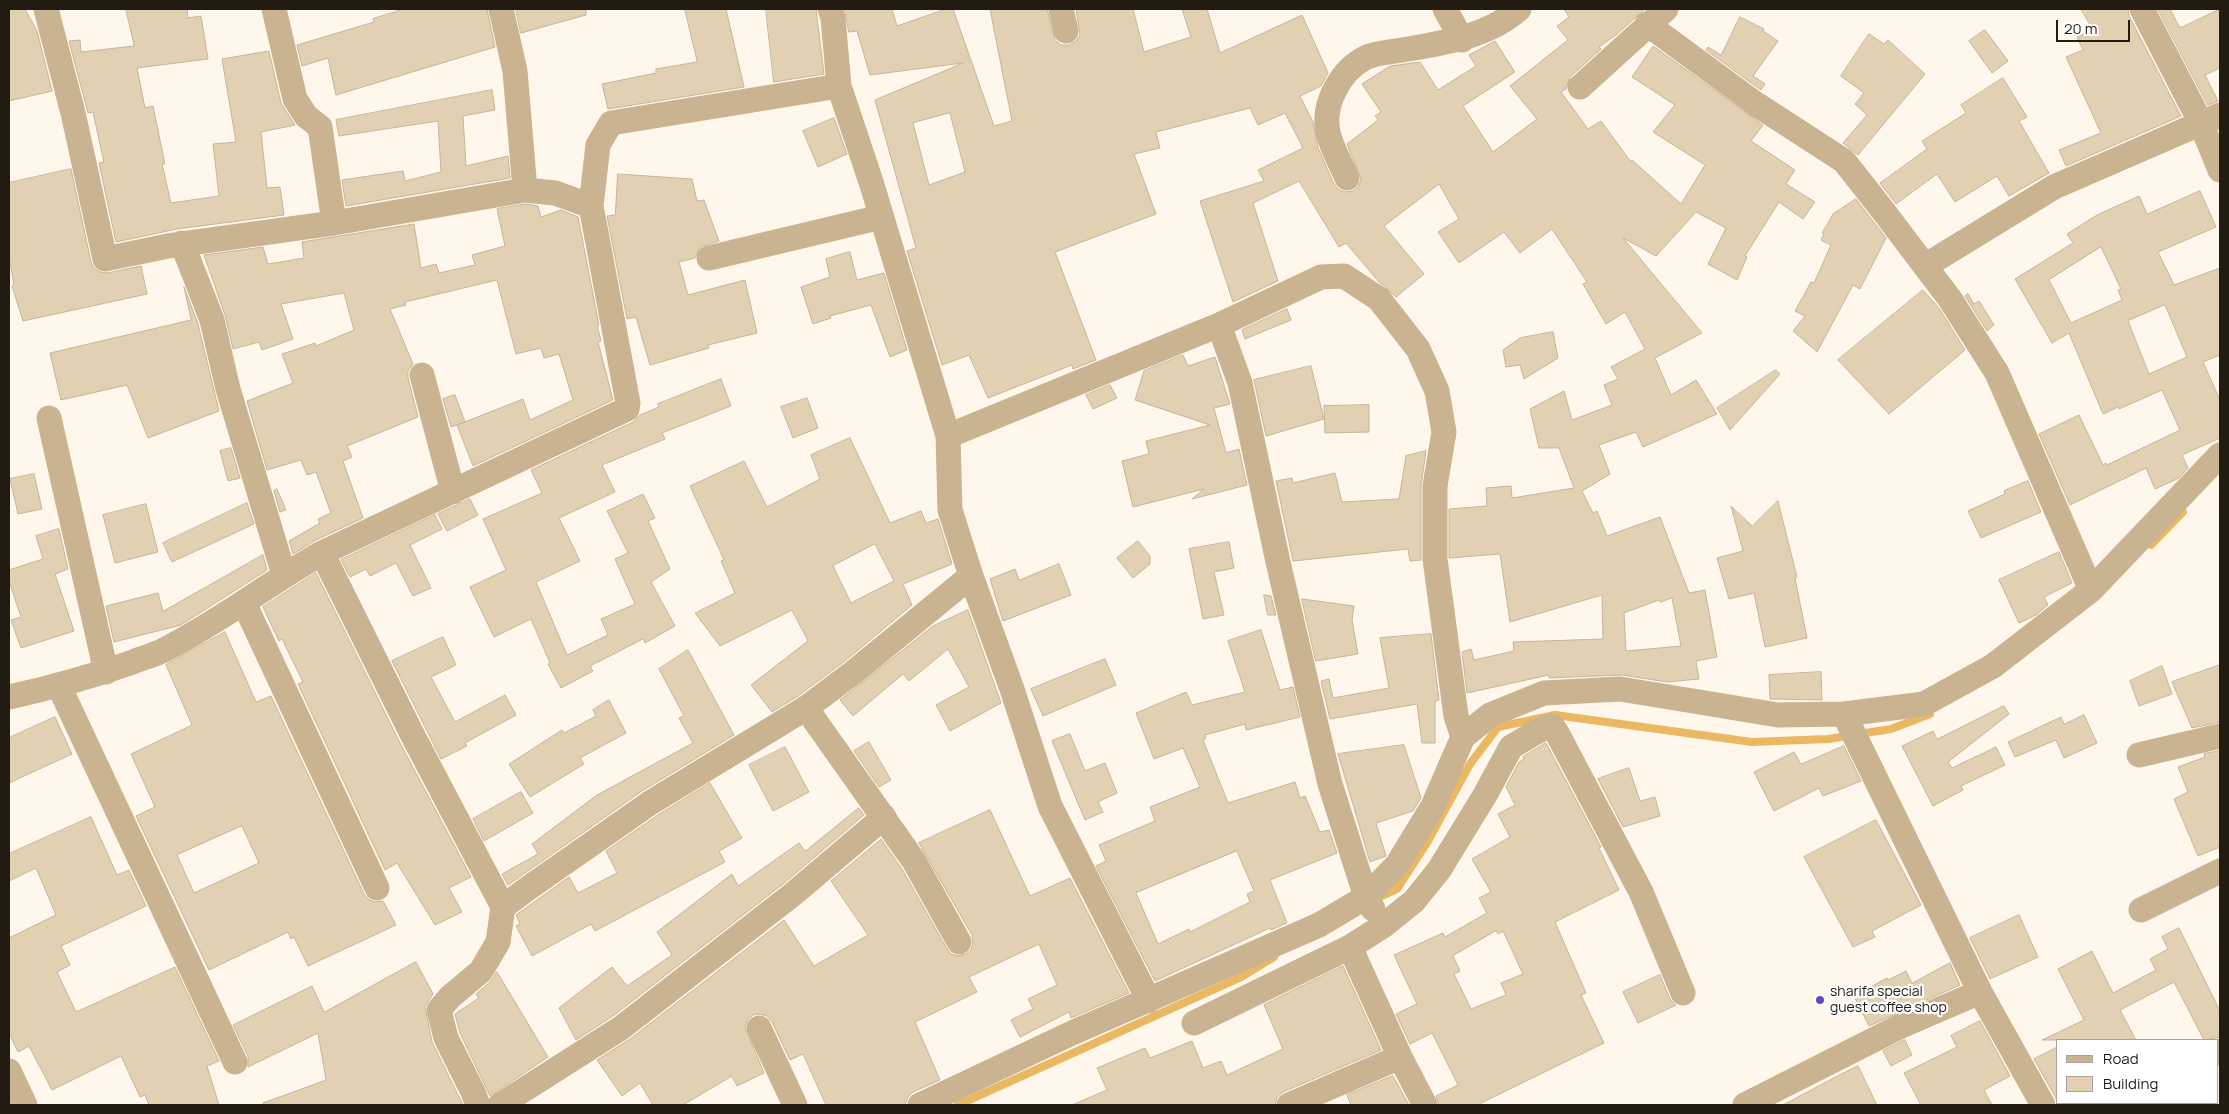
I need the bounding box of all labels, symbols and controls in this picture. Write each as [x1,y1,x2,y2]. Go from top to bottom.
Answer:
scale bar [2059,10,2133,42]
text: 20 m [2064,18,2097,39]
place label: sharifa special guest coffee shop [1830,984,1947,1016]
marker: sharifa special guest coffee shop [1814,994,1826,1006]
legend [2056,1039,2219,1104]
text: Road [2103,1048,2139,1069]
text: Building [2103,1073,2158,1094]

